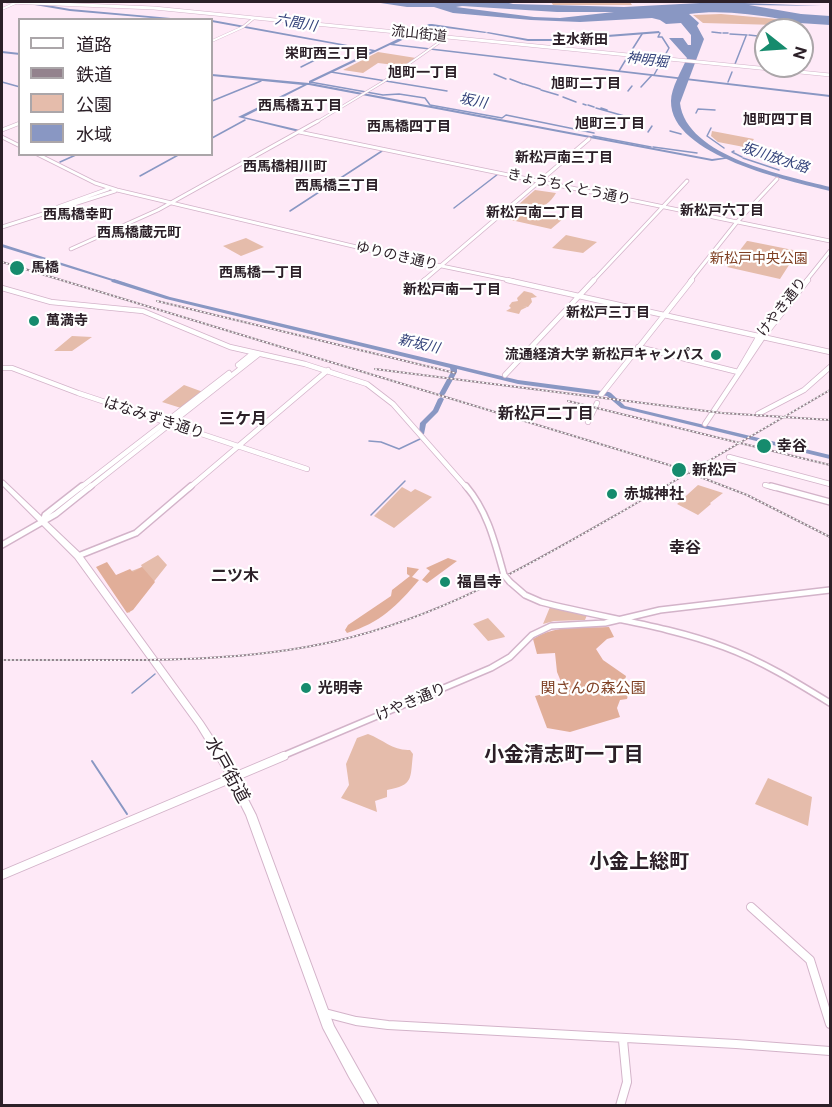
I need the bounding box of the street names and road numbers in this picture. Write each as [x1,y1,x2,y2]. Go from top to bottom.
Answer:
street label: 流山街道 [390,23,448,45]
street label: きょうちくとう通り [506,166,632,208]
street label: ゆりのき通り [354,238,440,274]
street label: けやき通り [754,274,810,340]
street label: はなみずき通り [101,393,207,443]
street label: けやき通り [373,679,449,725]
street label: 水戸街道 [200,733,254,807]

